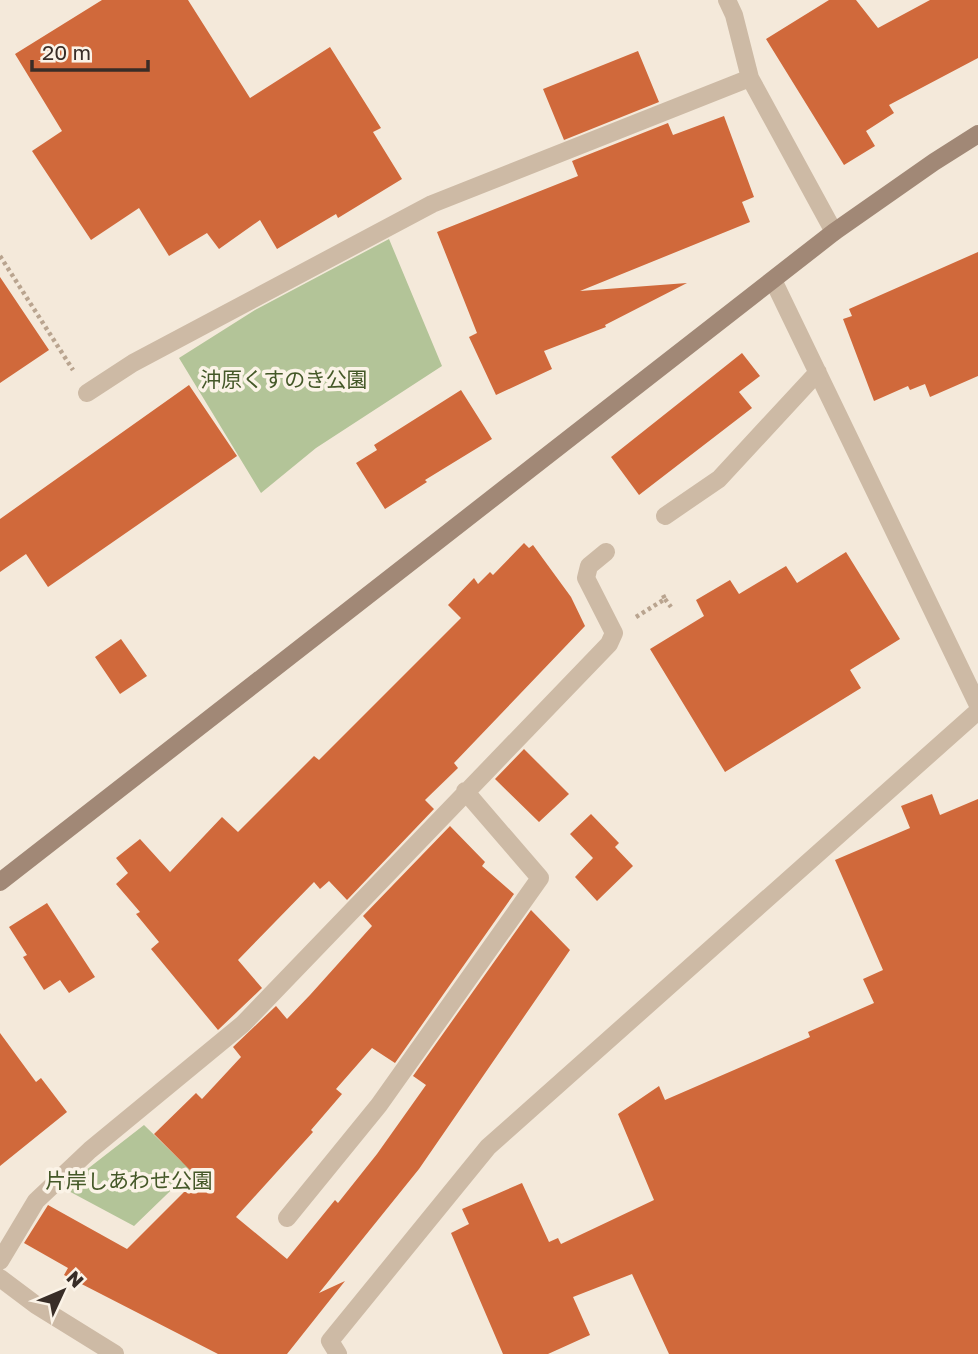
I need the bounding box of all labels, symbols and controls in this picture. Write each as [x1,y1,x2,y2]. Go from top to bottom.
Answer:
scale bar [32,28,147,72]
text: 20 m [42,39,91,65]
park label: 沖原くすのき公園 [200,366,368,392]
park label: 片岸しあわせ公園 [45,1167,213,1193]
north arrow [28,1256,98,1326]
text: N [62,1266,89,1292]

